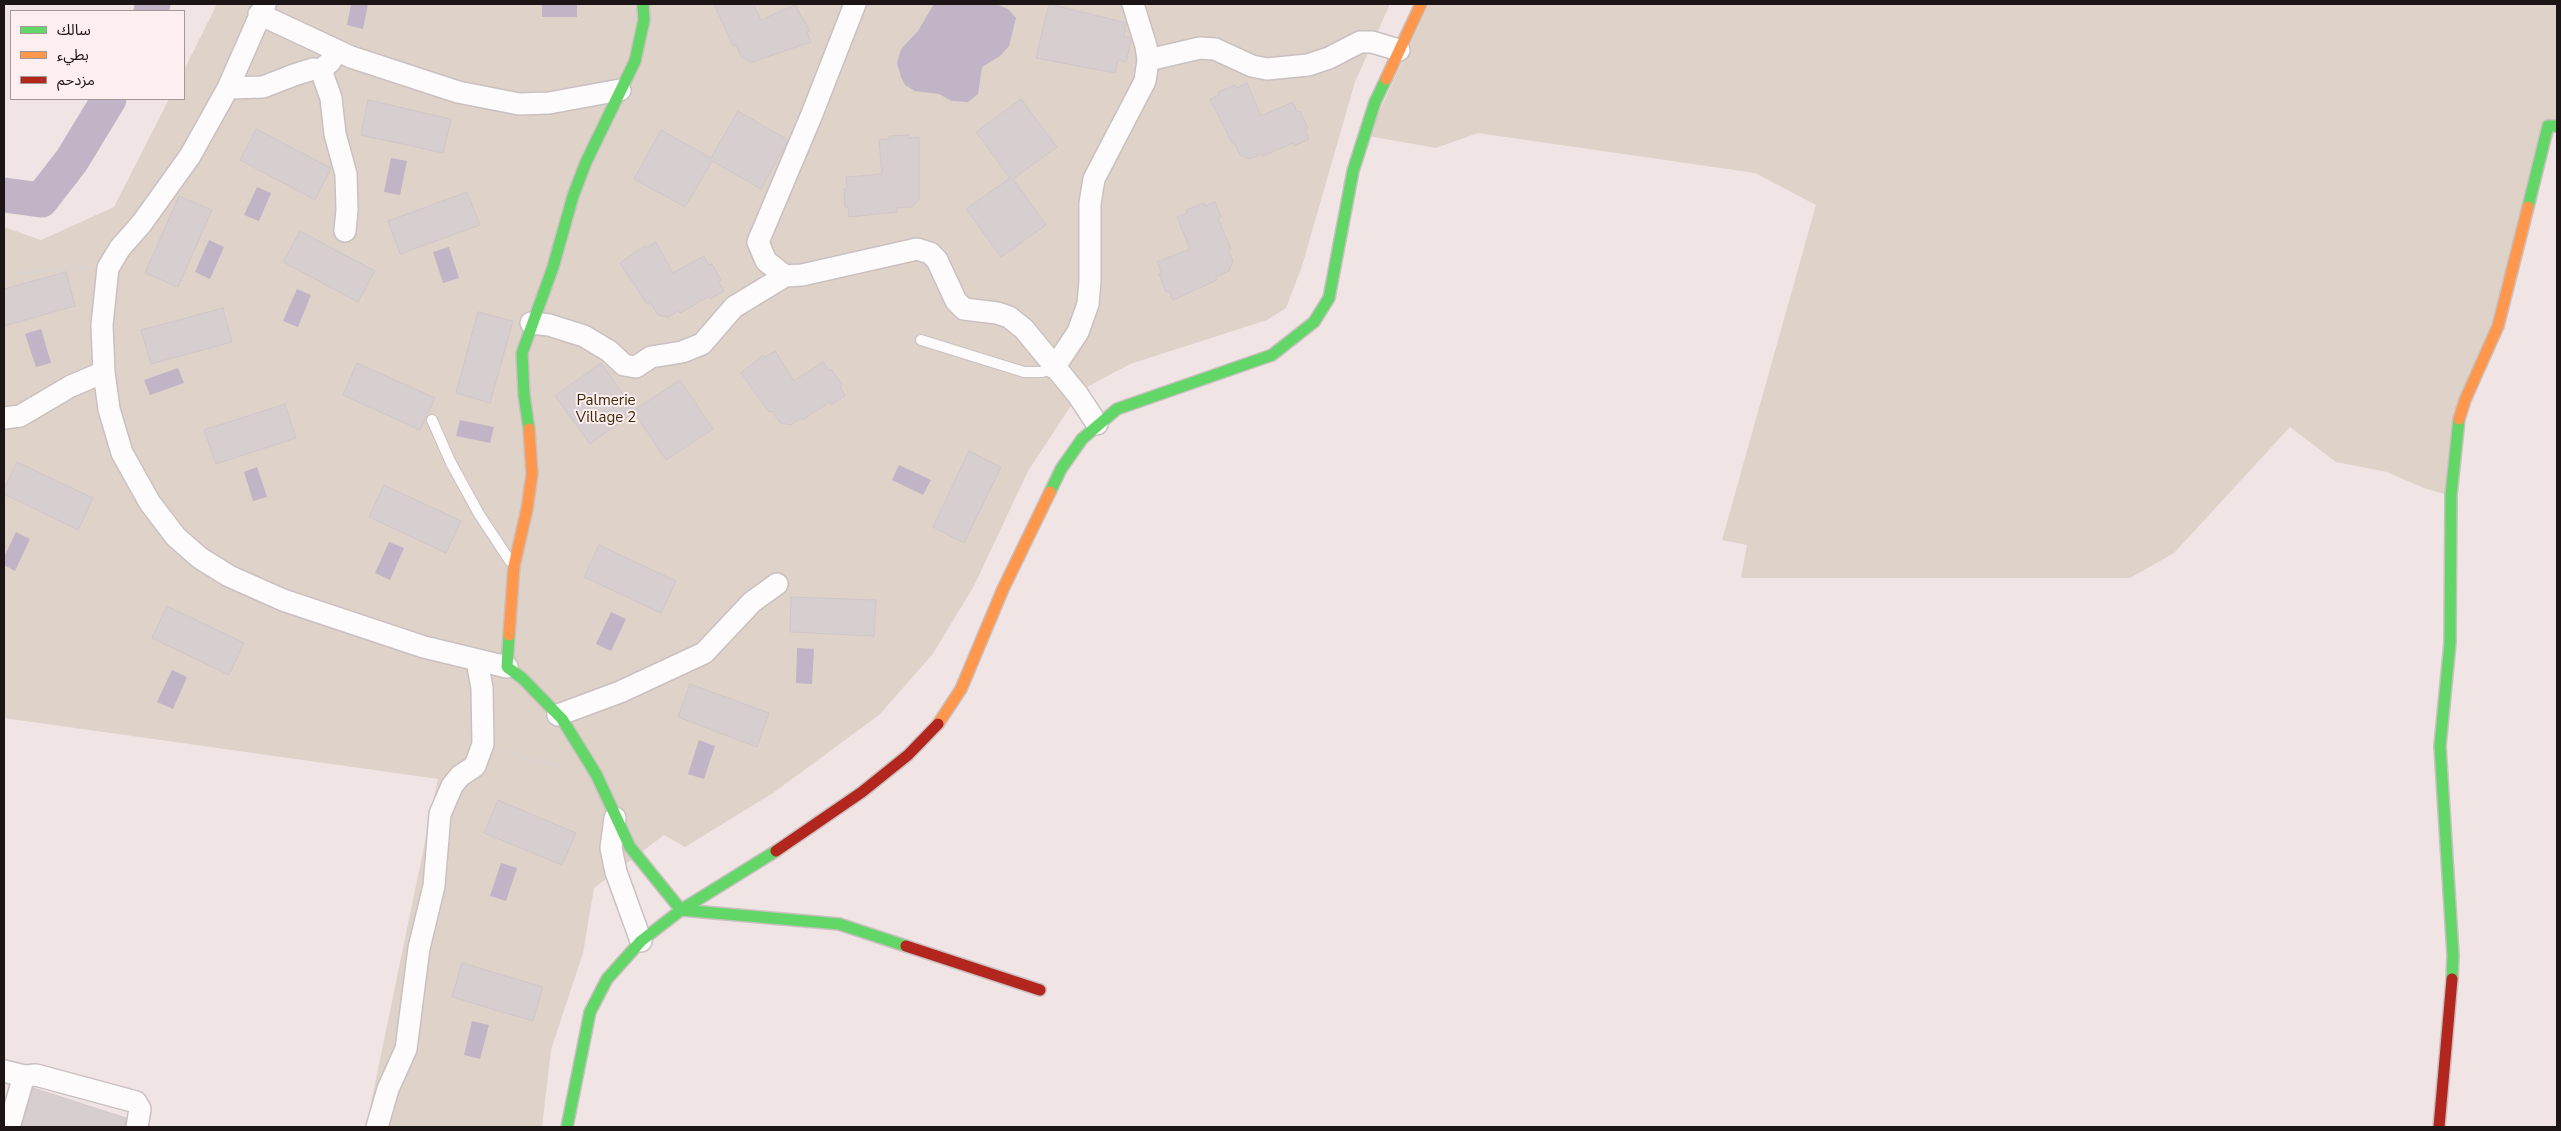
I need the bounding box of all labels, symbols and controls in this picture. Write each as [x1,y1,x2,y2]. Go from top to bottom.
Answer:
legend [10,10,185,100]
text: سالك [57,20,91,40]
text: بطيء [57,45,89,65]
text: مزدحم [57,70,95,90]
park label: Palmerie Village 2 [576,392,636,427]

